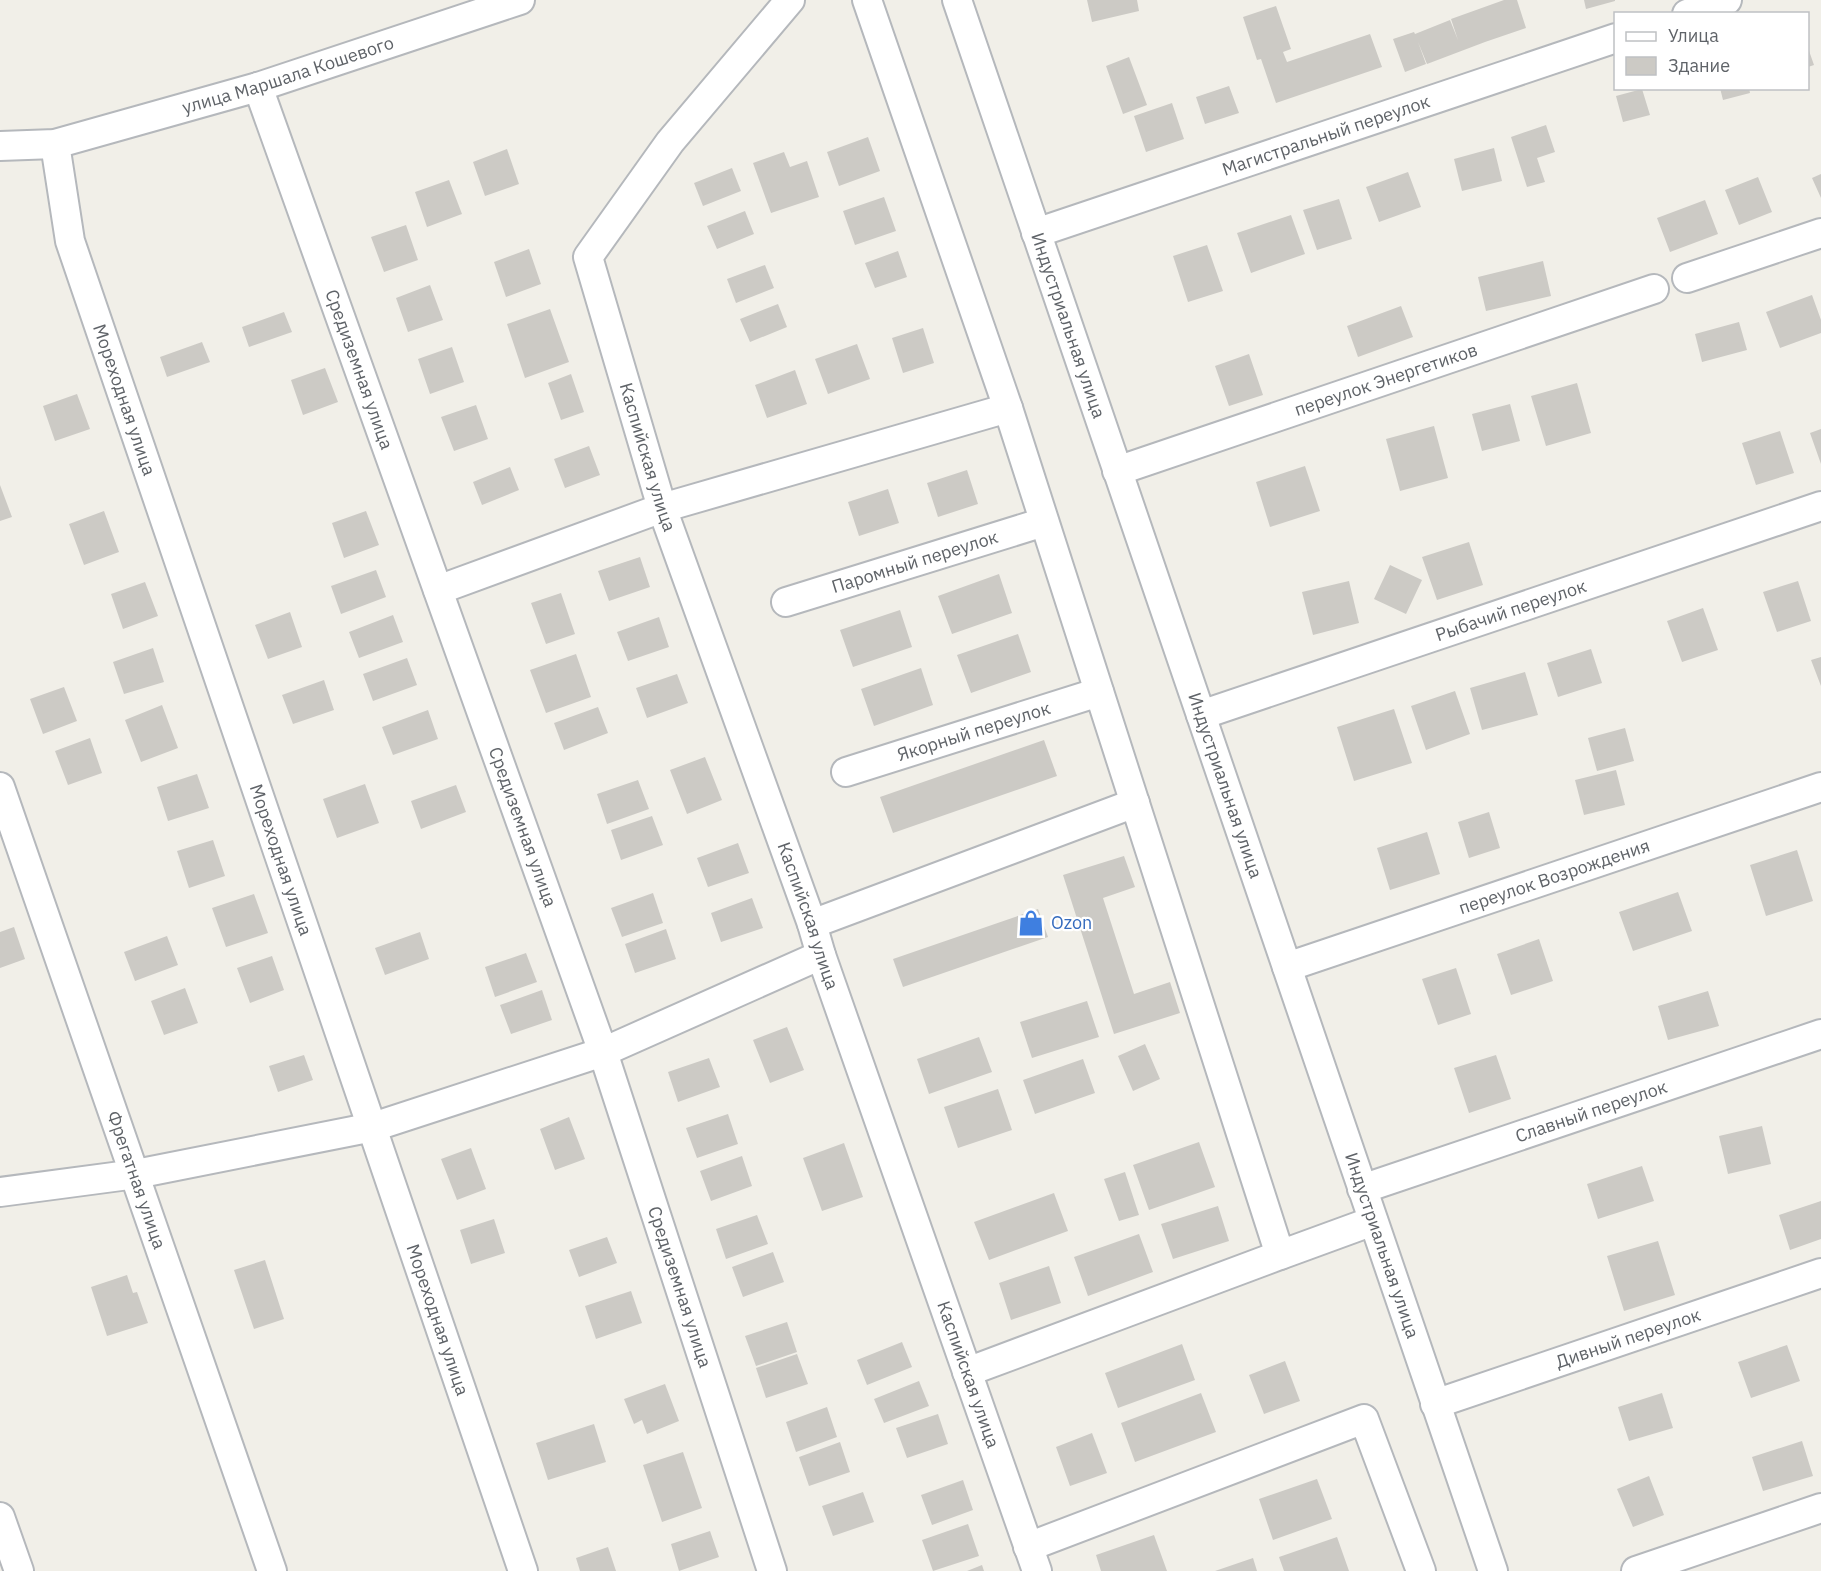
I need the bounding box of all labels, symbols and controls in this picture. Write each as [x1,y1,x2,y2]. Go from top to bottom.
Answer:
legend [1614,12,1809,90]
text: Улица [1668,24,1719,47]
street label: улица Маршала Кошевого [179,31,397,119]
text: Здание [1668,54,1730,77]
street label: Магистральный переулок [1219,89,1433,181]
street label: Индустриальная улица [1026,230,1111,422]
street label: Средиземная улица [320,286,399,453]
street label: Мореходная улица [88,321,161,479]
street label: переулок Энергетиков [1291,338,1480,421]
street label: Каспийская улица [615,380,682,535]
street label: Паромный переулок [829,525,1001,598]
street label: Рыбачий переулок [1432,574,1589,646]
street label: Индустриальная улица [1183,690,1268,882]
street label: Якорный переулок [894,696,1053,766]
street label: Средиземная улица [484,744,562,910]
street label: Мореходная улица [245,781,318,939]
street label: переулок Возрождения [1456,834,1653,919]
street label: Каспийская улица [772,839,844,993]
shop icon: Ozon [1016,908,1046,938]
place label: Ozon [1051,911,1092,934]
street label: Славный переулок [1512,1075,1670,1147]
street label: Фрегатная улица [102,1108,172,1252]
street label: Индустриальная улица [1340,1149,1425,1342]
street label: Средиземная улица [643,1203,717,1371]
street label: Мореходная улица [402,1241,475,1399]
street label: Каспийская улица [932,1298,1005,1451]
street label: Дивный переулок [1553,1303,1704,1373]

